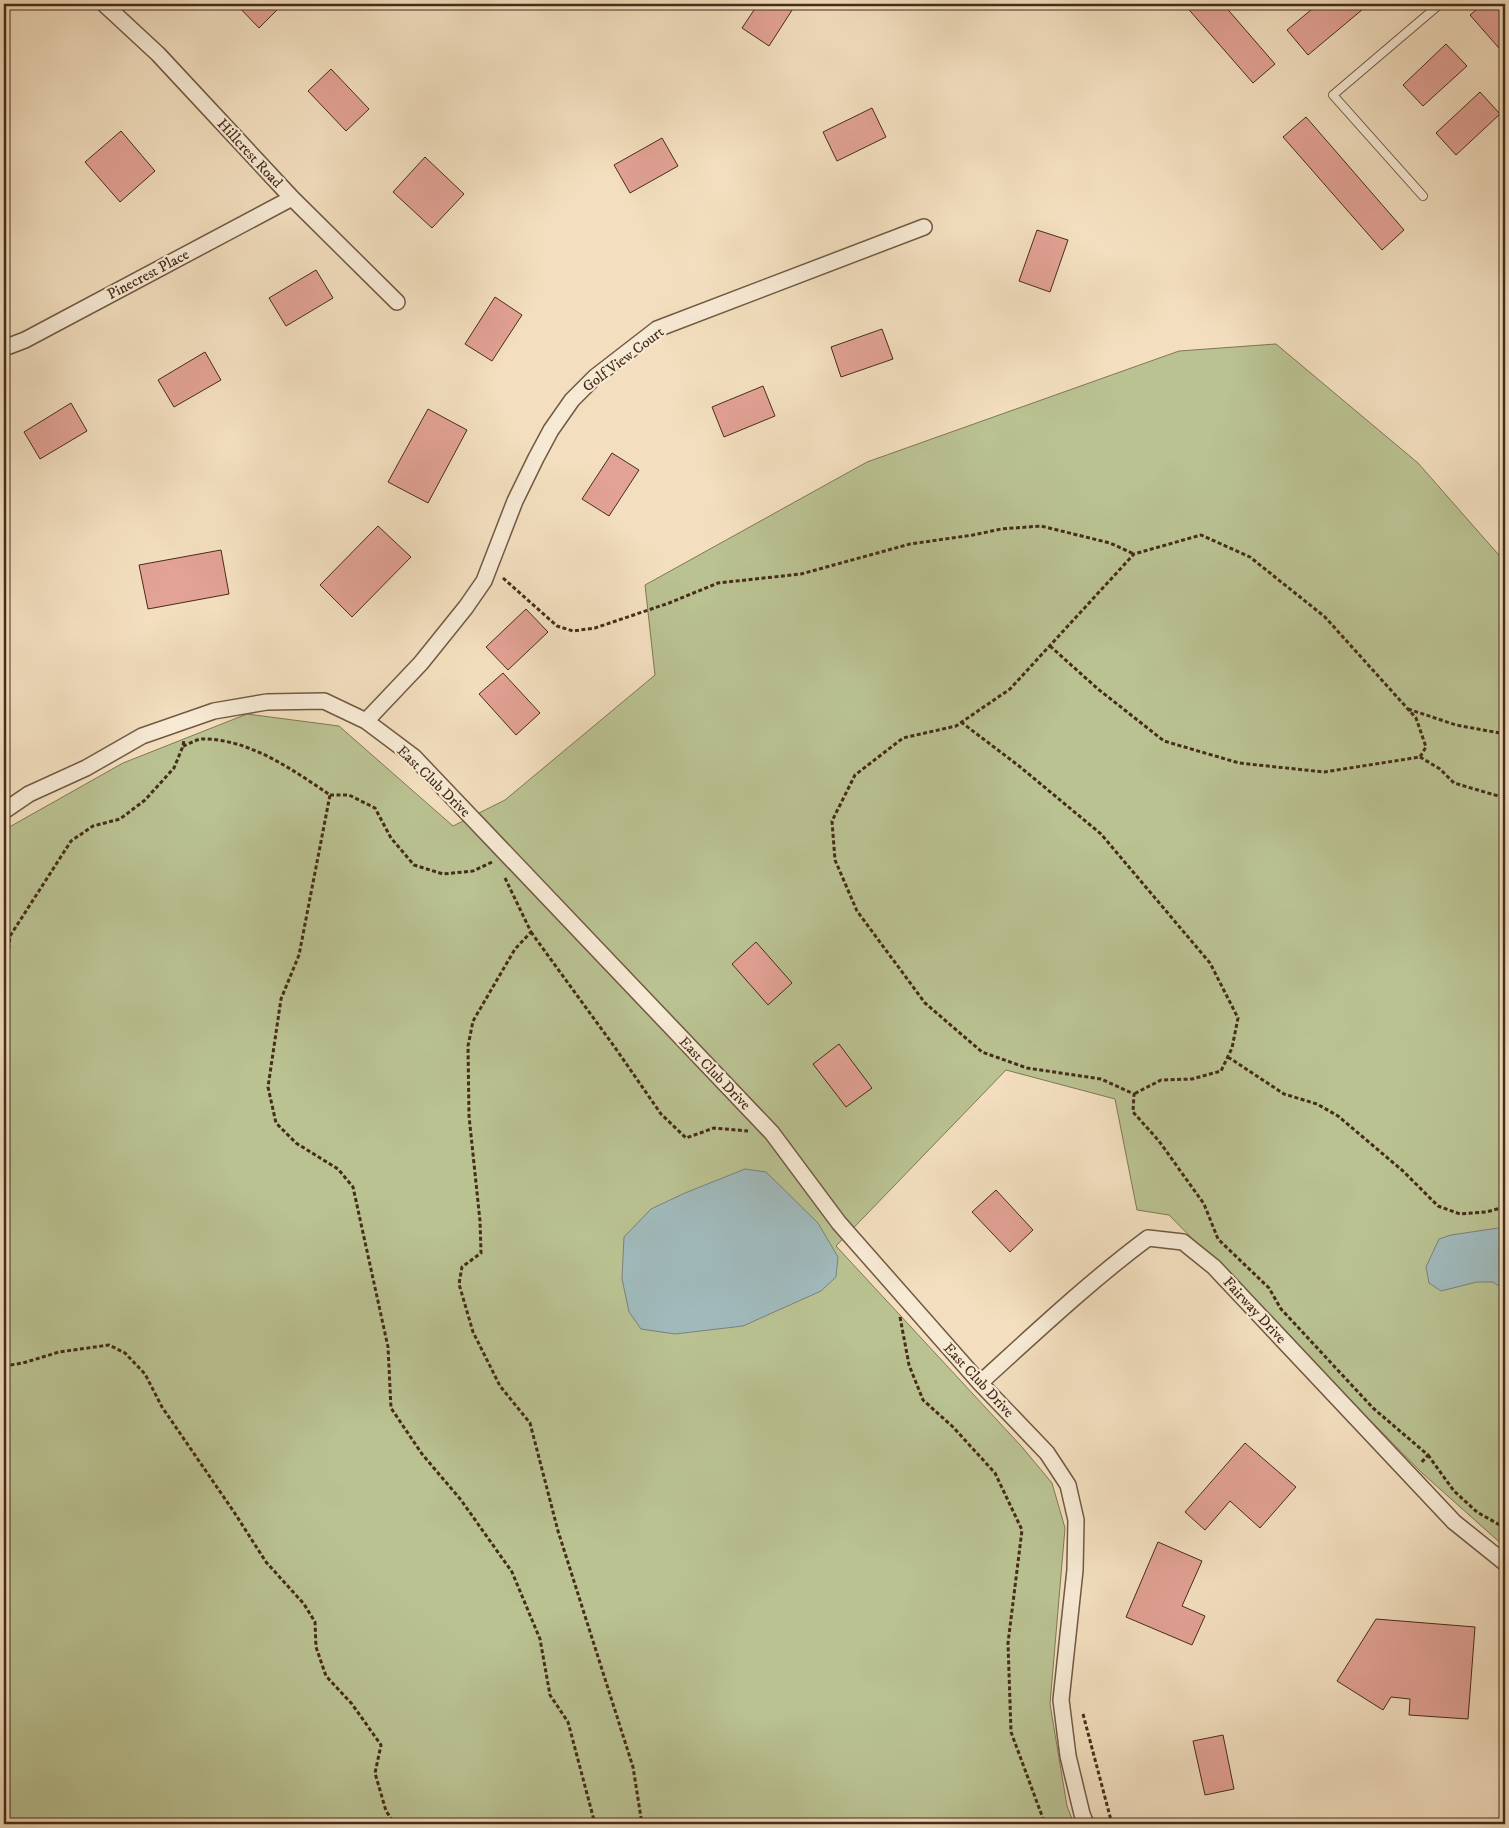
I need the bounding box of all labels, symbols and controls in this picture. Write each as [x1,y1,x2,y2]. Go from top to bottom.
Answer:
street label: Hillcrest Road [213,115,287,192]
street label: Pinecrest Place [104,245,192,304]
street label: Golf View Court [579,322,668,396]
street label: East Club Drive [393,741,475,821]
street label: East Club Drive [675,1032,755,1114]
street label: Fairway Drive [1219,1273,1290,1348]
street label: East Club Drive [939,1339,1018,1422]

